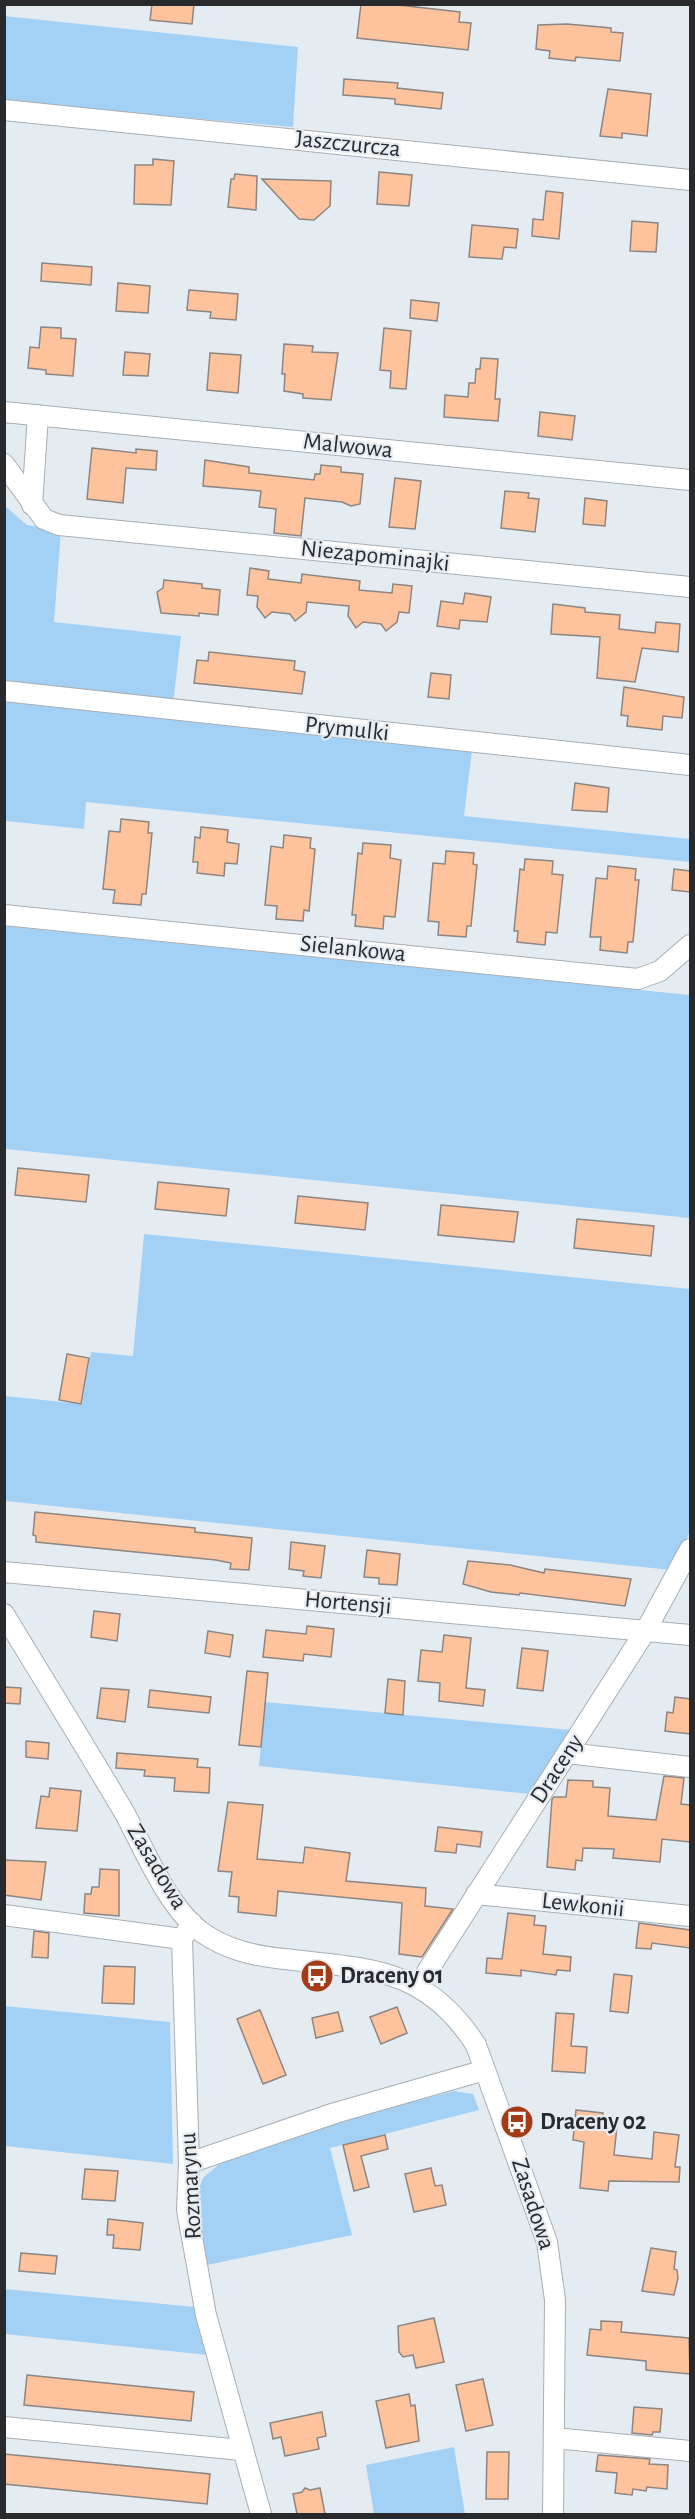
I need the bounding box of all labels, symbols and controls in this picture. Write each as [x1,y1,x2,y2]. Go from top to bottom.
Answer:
street label: Jaszczurcza [294,127,402,161]
street label: Malwowa [302,429,394,463]
street label: Niezapominajki [299,536,451,576]
street label: Prymulki [304,713,390,745]
street label: Sielankowa [299,932,407,966]
street label: Hortensji [304,1587,392,1619]
street label: Draceny [526,1730,588,1808]
street label: Zasadowa [122,1820,192,1914]
street label: Lewkonii [540,1889,626,1921]
bus stop icon: Draceny 01 [299,1958,335,1994]
place label: Draceny 01 [340,1964,444,1988]
bus stop icon: Draceny 02 [499,2104,535,2140]
place label: Draceny 02 [540,2110,646,2134]
street label: Rozmarynu [176,2132,206,2240]
street label: Zasadowa [507,2155,559,2253]

